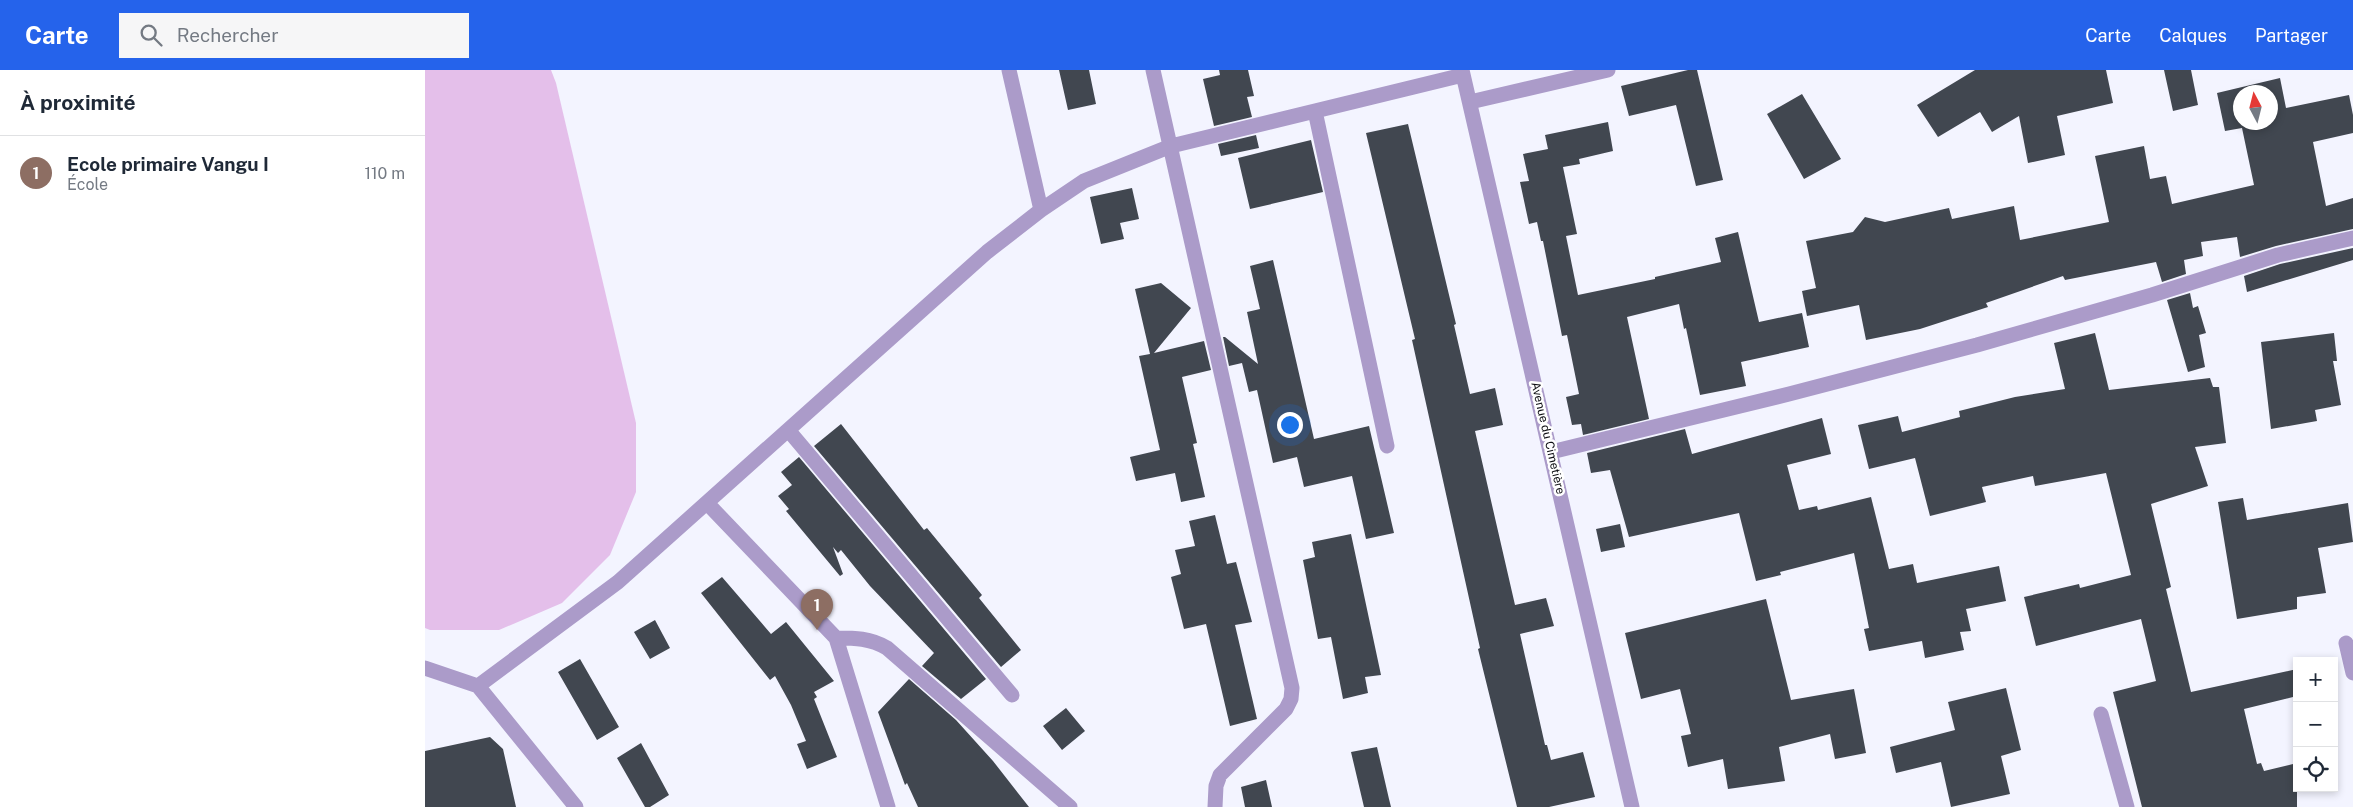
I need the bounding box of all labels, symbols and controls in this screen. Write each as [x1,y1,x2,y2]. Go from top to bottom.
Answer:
search box [119,13,469,58]
text: Carte [25,21,89,49]
icon: search [137,21,165,49]
text: Rechercher [177,24,279,46]
text: Carte [2085,25,2131,46]
text: Calques [2159,25,2227,46]
text: Partager [2255,25,2328,46]
north arrow [2233,85,2278,130]
text: À proximité [20,90,136,115]
text: Ecole primaire Vangu I [67,153,269,175]
text: 1 [33,164,39,183]
text: 110 m [364,164,405,183]
text: École [67,175,108,194]
street label: Avenue du Cimetière [1528,380,1568,496]
your location [1277,412,1303,438]
pin: 1 [801,589,833,630]
map controls [2293,657,2338,792]
button: + [2293,657,2338,702]
button: − [2293,702,2338,747]
button: locate [2293,747,2338,792]

